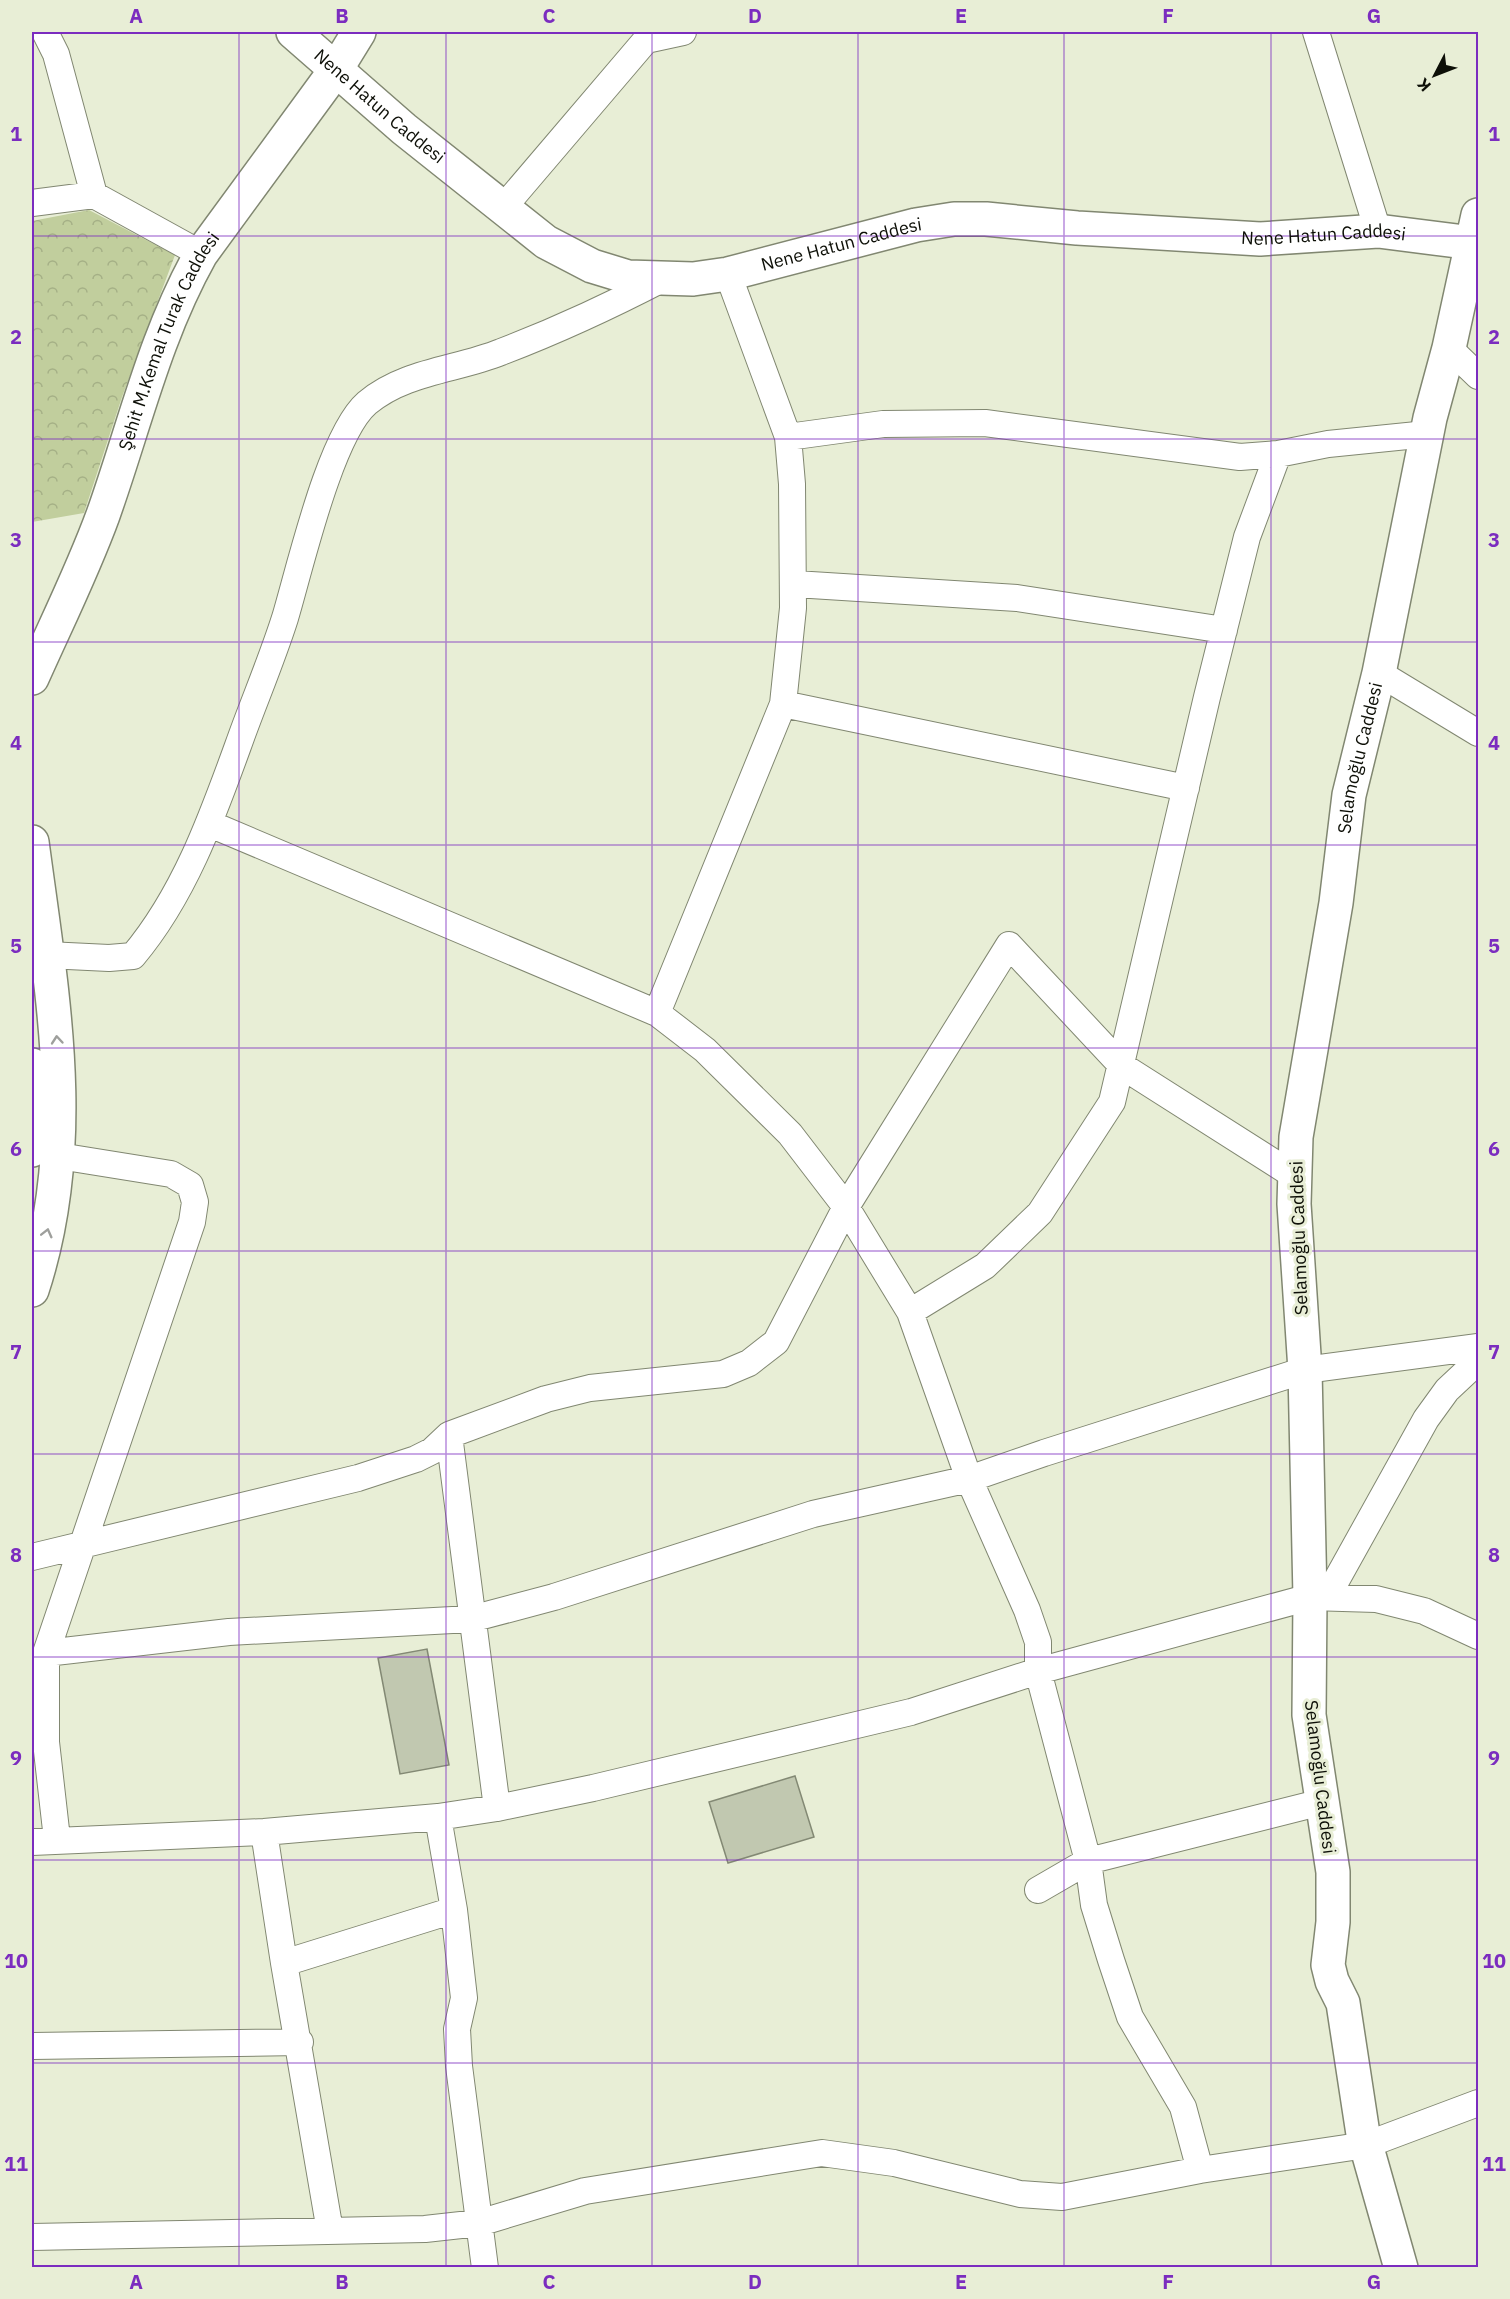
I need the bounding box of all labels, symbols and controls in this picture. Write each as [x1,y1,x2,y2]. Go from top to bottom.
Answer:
text: A [129,2,143,29]
text: B [335,2,349,29]
text: C [542,2,556,29]
text: D [748,2,762,29]
text: E [955,2,967,29]
text: F [1162,2,1174,29]
text: G [1367,2,1381,29]
street label: Nene Hatun Caddesi [309,44,450,168]
north arrow [1405,45,1465,105]
text: K [1413,74,1435,96]
text: 1 [10,120,22,147]
text: 1 [1488,120,1500,147]
street label: Nene Hatun Caddesi [758,212,923,276]
street label: Nene Hatun Caddesi [1240,219,1407,250]
street label: Şehit M.Kemal Turak Caddesi [113,227,224,453]
text: 2 [10,323,22,350]
text: 2 [1488,323,1500,350]
text: 3 [10,526,22,553]
text: 3 [1488,526,1500,553]
street label: Selamoğlu Caddesi [1332,680,1387,835]
text: 4 [10,729,22,756]
text: 4 [1488,729,1500,756]
text: 5 [10,932,22,959]
text: 5 [1488,932,1500,959]
one-way arrow [51,1035,64,1044]
text: 6 [10,1135,22,1162]
text: 6 [1488,1135,1500,1162]
street label: Selamoğlu Caddesi [1284,1160,1313,1316]
one-way arrow [39,1229,52,1239]
text: 7 [10,1338,22,1365]
text: 7 [1488,1338,1500,1365]
text: 8 [10,1541,22,1568]
text: 8 [1488,1541,1500,1568]
street label: Selamoğlu Caddesi [1300,1699,1341,1855]
text: 9 [10,1744,22,1771]
text: 9 [1488,1744,1500,1771]
text: 10 [4,1947,28,1974]
text: 10 [1482,1947,1506,1974]
text: 11 [4,2150,28,2177]
text: 11 [1482,2150,1506,2177]
text: A [129,2268,143,2295]
text: B [335,2268,349,2295]
text: C [542,2268,556,2295]
text: D [748,2268,762,2295]
text: E [955,2268,967,2295]
text: F [1162,2268,1174,2295]
text: G [1367,2268,1381,2295]

